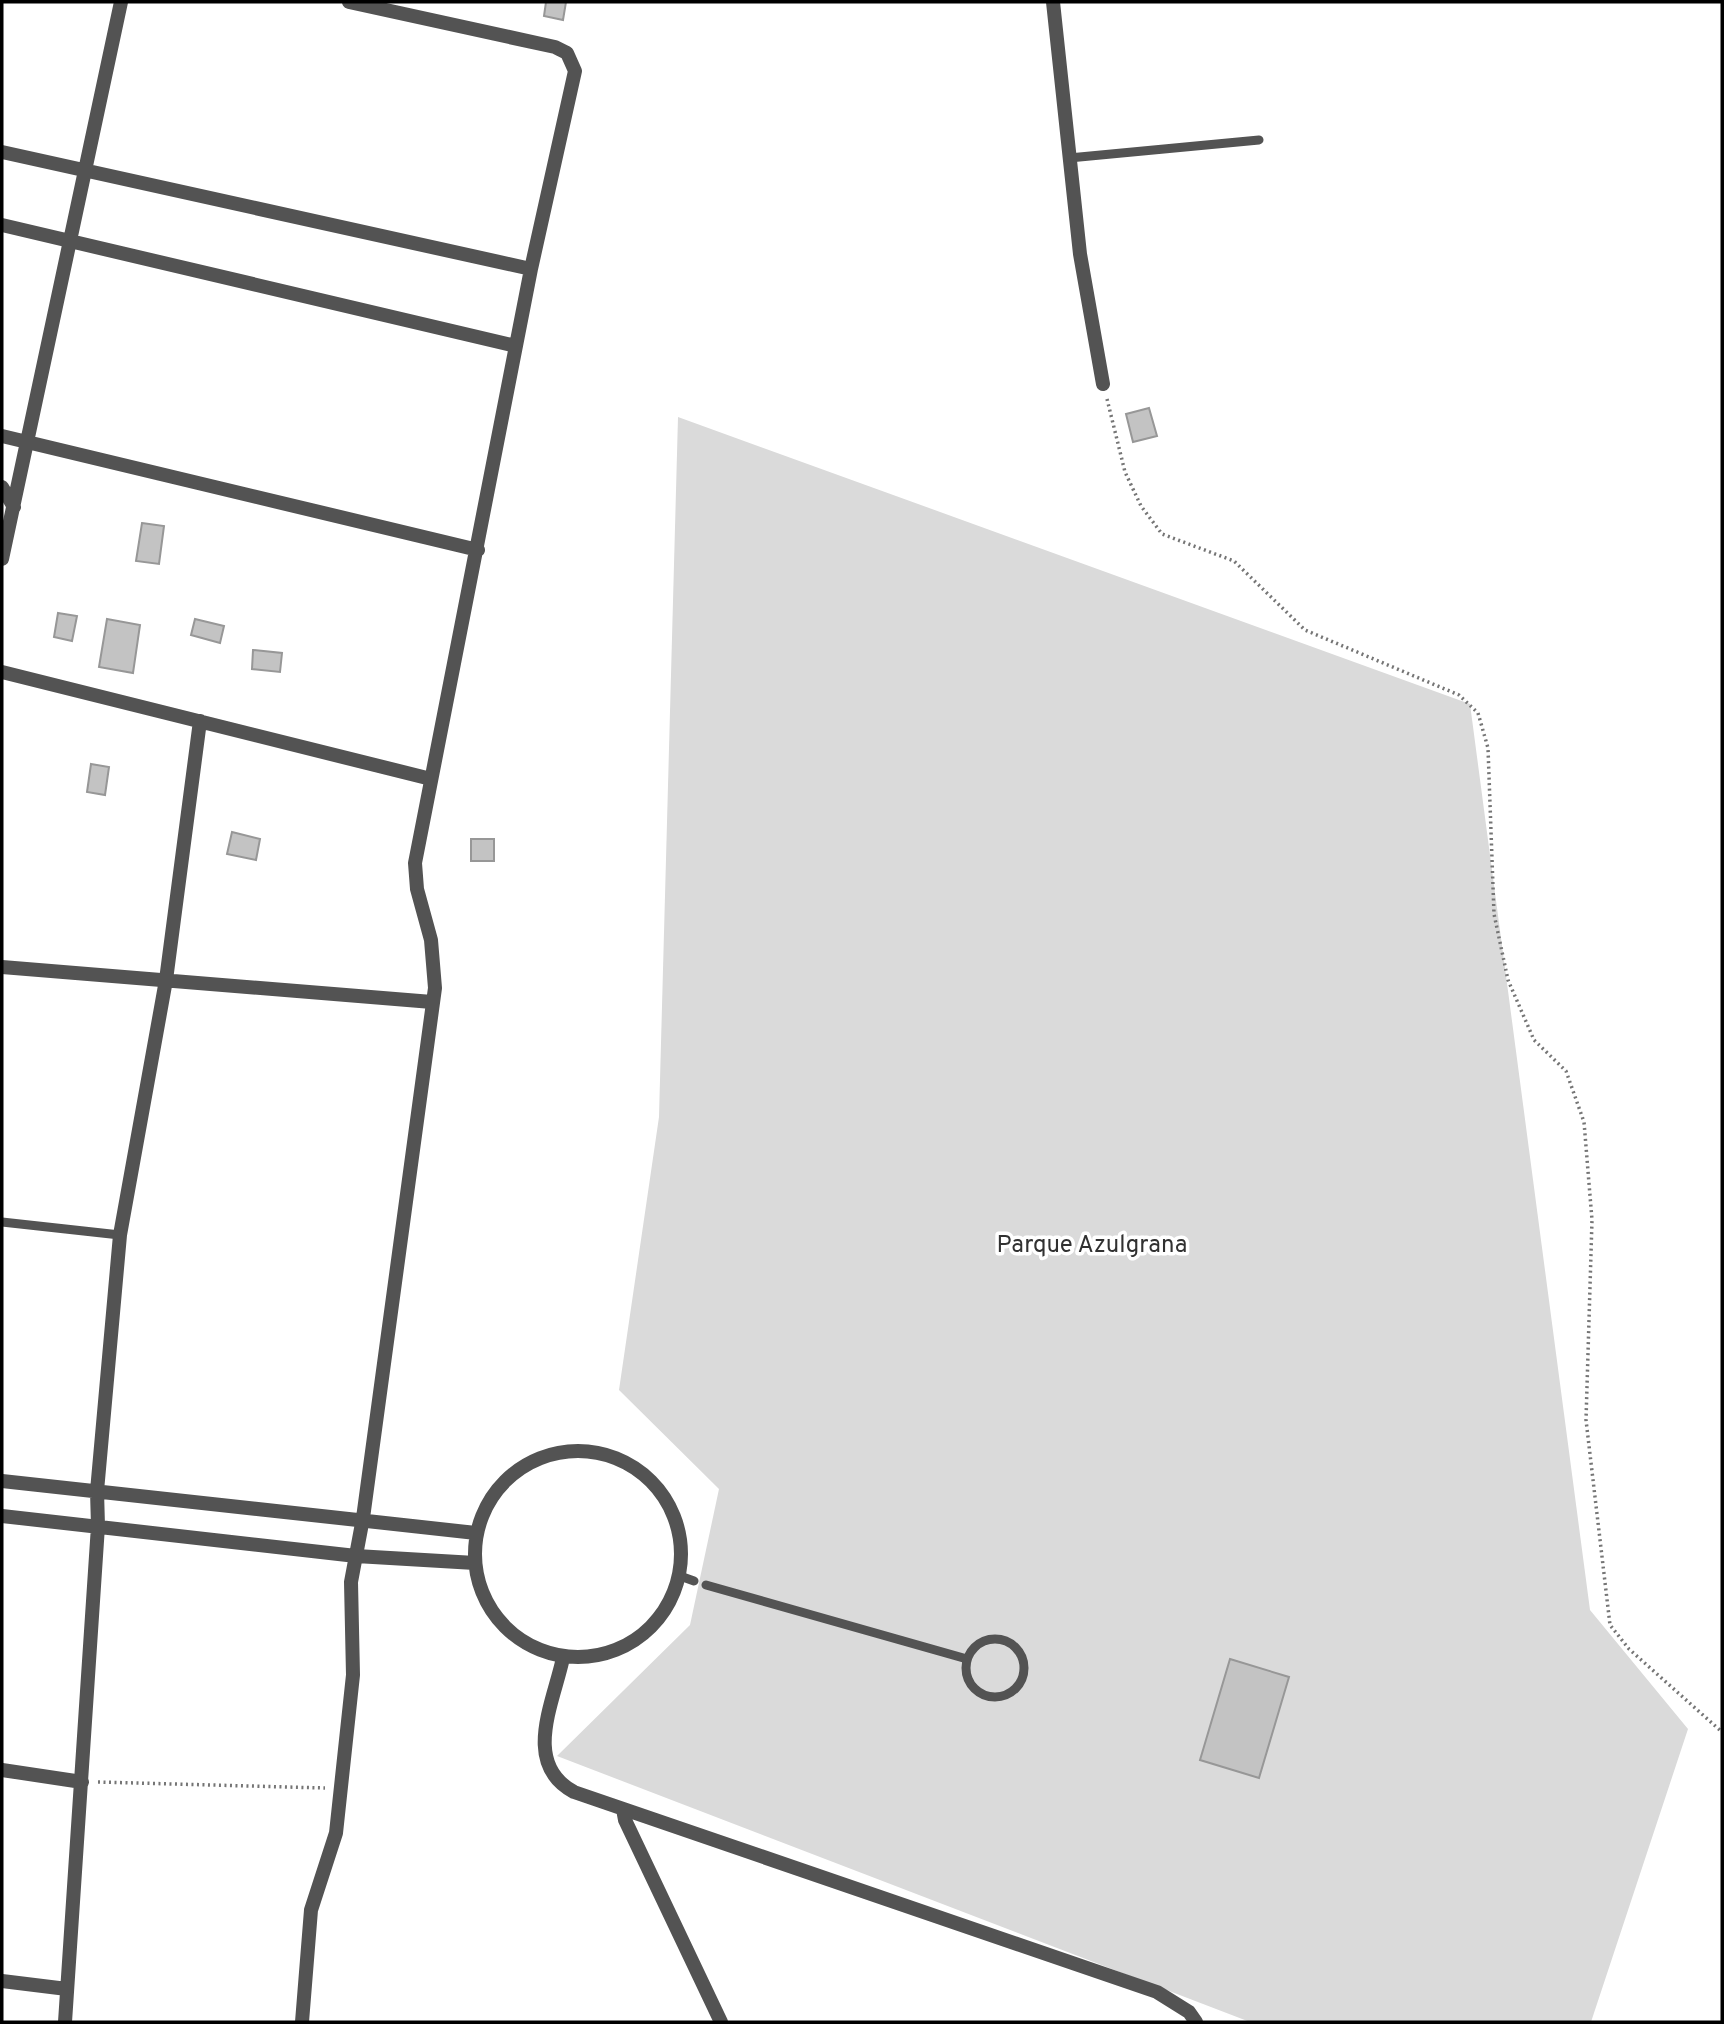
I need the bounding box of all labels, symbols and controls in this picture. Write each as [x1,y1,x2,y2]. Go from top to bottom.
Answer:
park label: Parque Azulgrana [997,1231,1187,1261]

